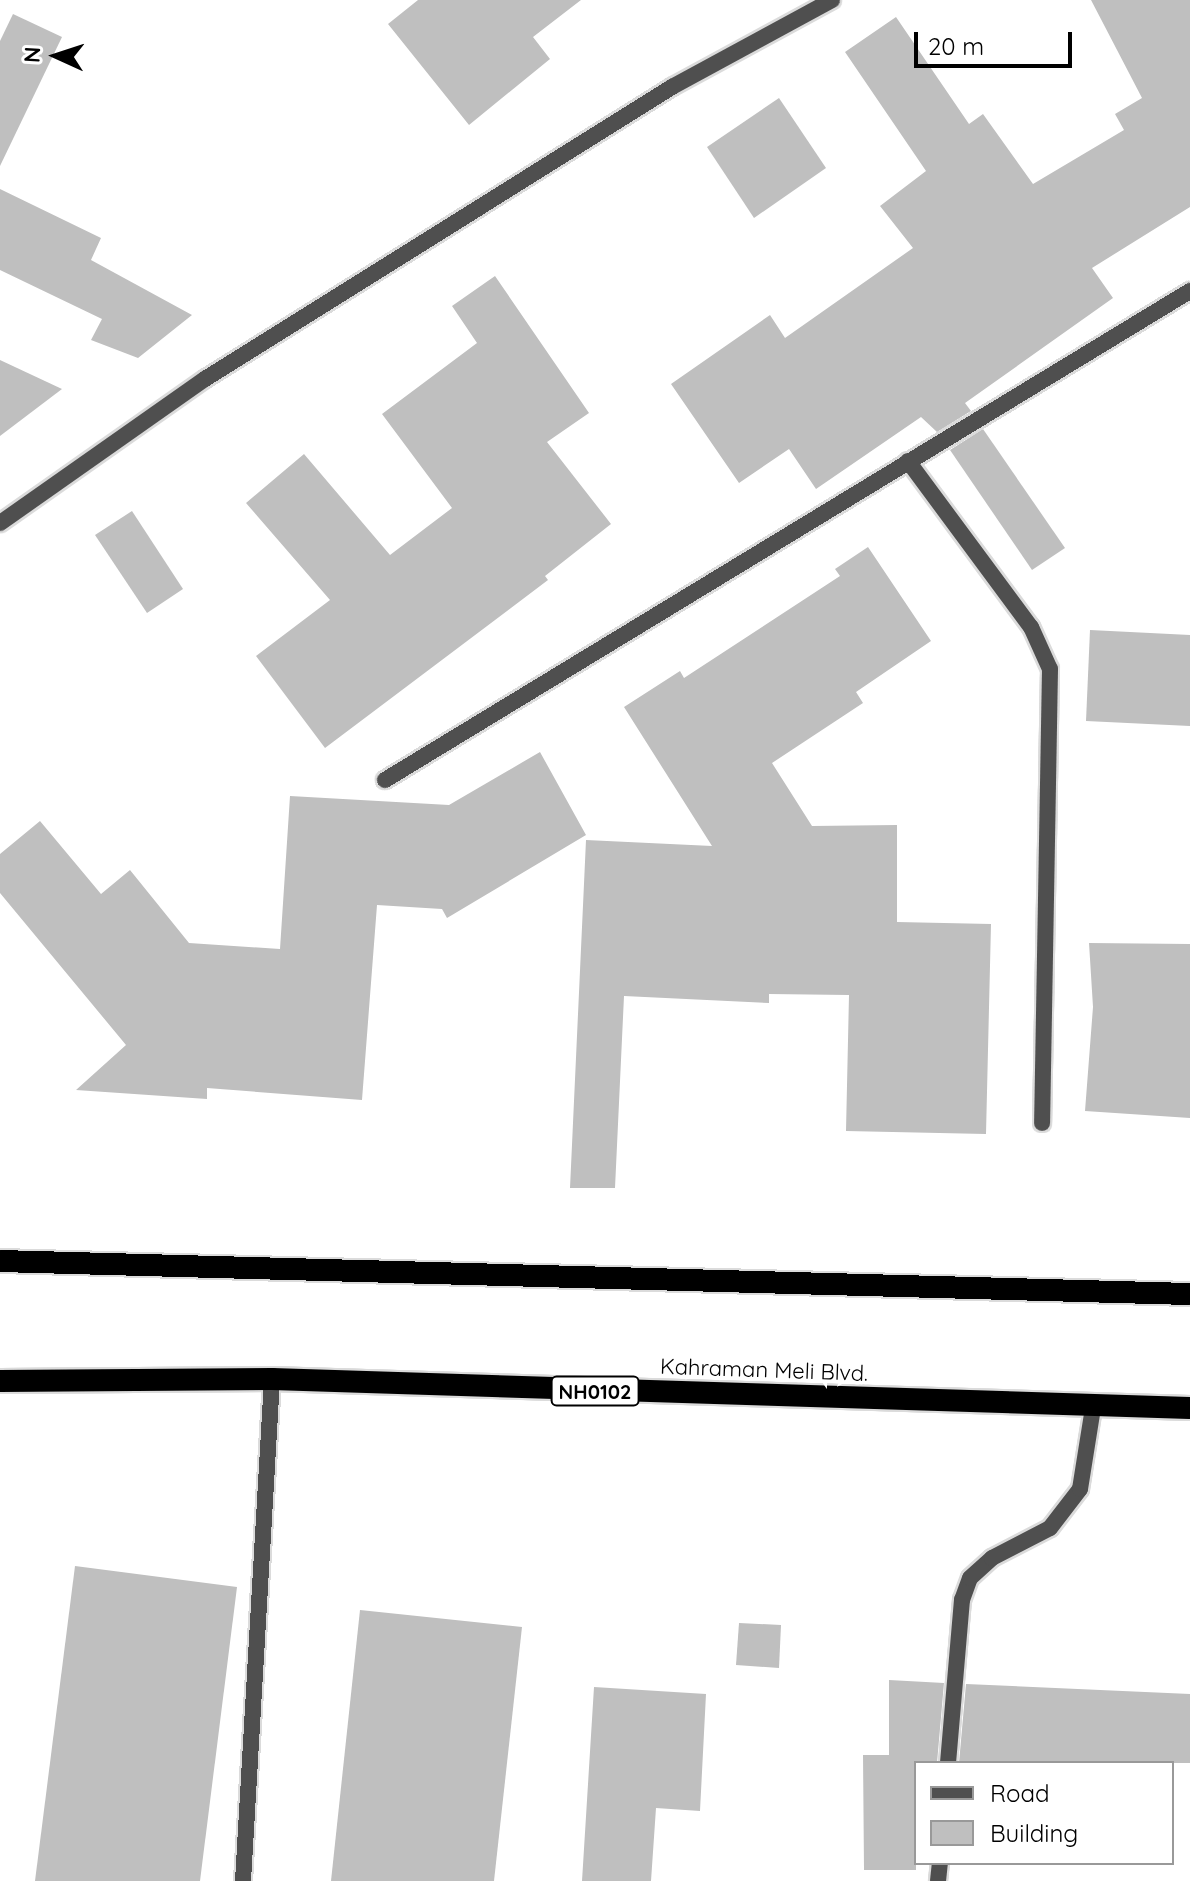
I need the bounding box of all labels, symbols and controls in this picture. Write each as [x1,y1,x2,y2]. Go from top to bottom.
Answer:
north arrow [16,16,96,96]
scale bar [918,16,1076,66]
text: 20 m [928,31,984,61]
text: N [18,46,46,64]
street label: Kahraman Meli Blvd. [659,1353,869,1387]
road number: NH0102 [549,1375,641,1407]
legend [914,1761,1174,1865]
text: Road [990,1778,1050,1808]
text: Building [990,1818,1078,1848]

